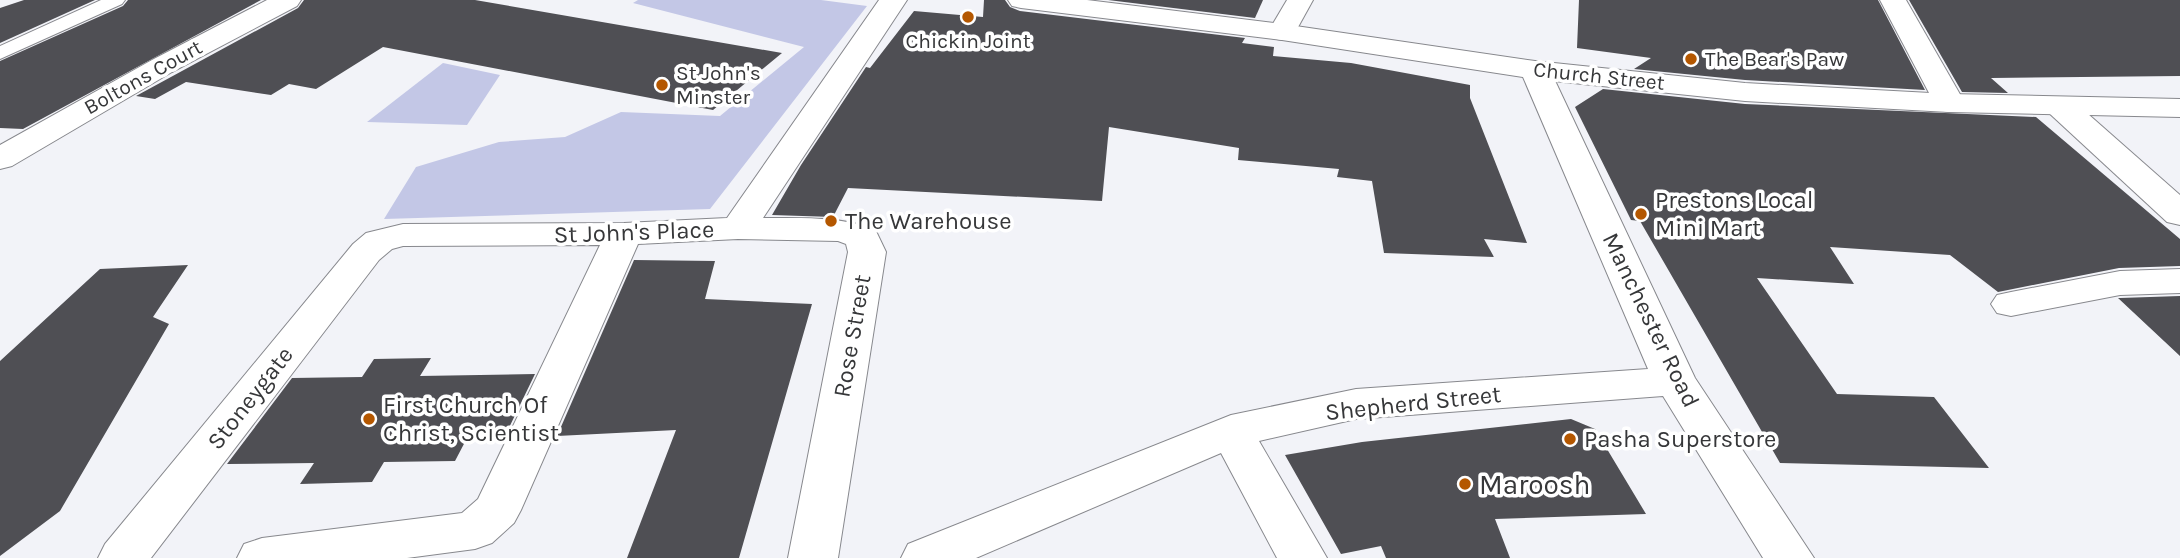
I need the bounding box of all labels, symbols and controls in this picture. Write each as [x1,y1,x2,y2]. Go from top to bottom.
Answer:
marker: Chickin Joint [960,9,976,25]
place label: Chickin Joint [905,29,1031,53]
street label: Boltons Court [80,35,206,119]
place label: The Bear's Paw [1705,47,1844,71]
marker: The Bear's Paw [1683,51,1699,67]
street label: Church Street [1532,57,1666,95]
place label: St John's Minster [676,61,761,109]
marker: St John's Minster [654,77,670,93]
place label: Prestons Local Mini Mart [1655,186,1814,242]
marker: Prestons Local Mini Mart [1633,206,1649,222]
place label: The Warehouse [845,207,1012,235]
marker: The Warehouse [823,213,839,229]
street label: St John's Place [553,215,715,249]
street label: Manchester Road [1597,228,1705,412]
street label: Rose Street [827,272,877,400]
street label: Stoneygate [201,341,299,455]
street label: Shepherd Street [1324,380,1502,426]
place label: First Church Of Christ, Scientist [383,391,559,447]
marker: First Church Of Christ, Scientist [361,411,377,427]
place label: Pasha Superstore [1584,425,1776,453]
marker: Pasha Superstore [1562,431,1578,447]
place label: Maroosh [1479,468,1590,501]
marker: Maroosh [1457,476,1473,492]

